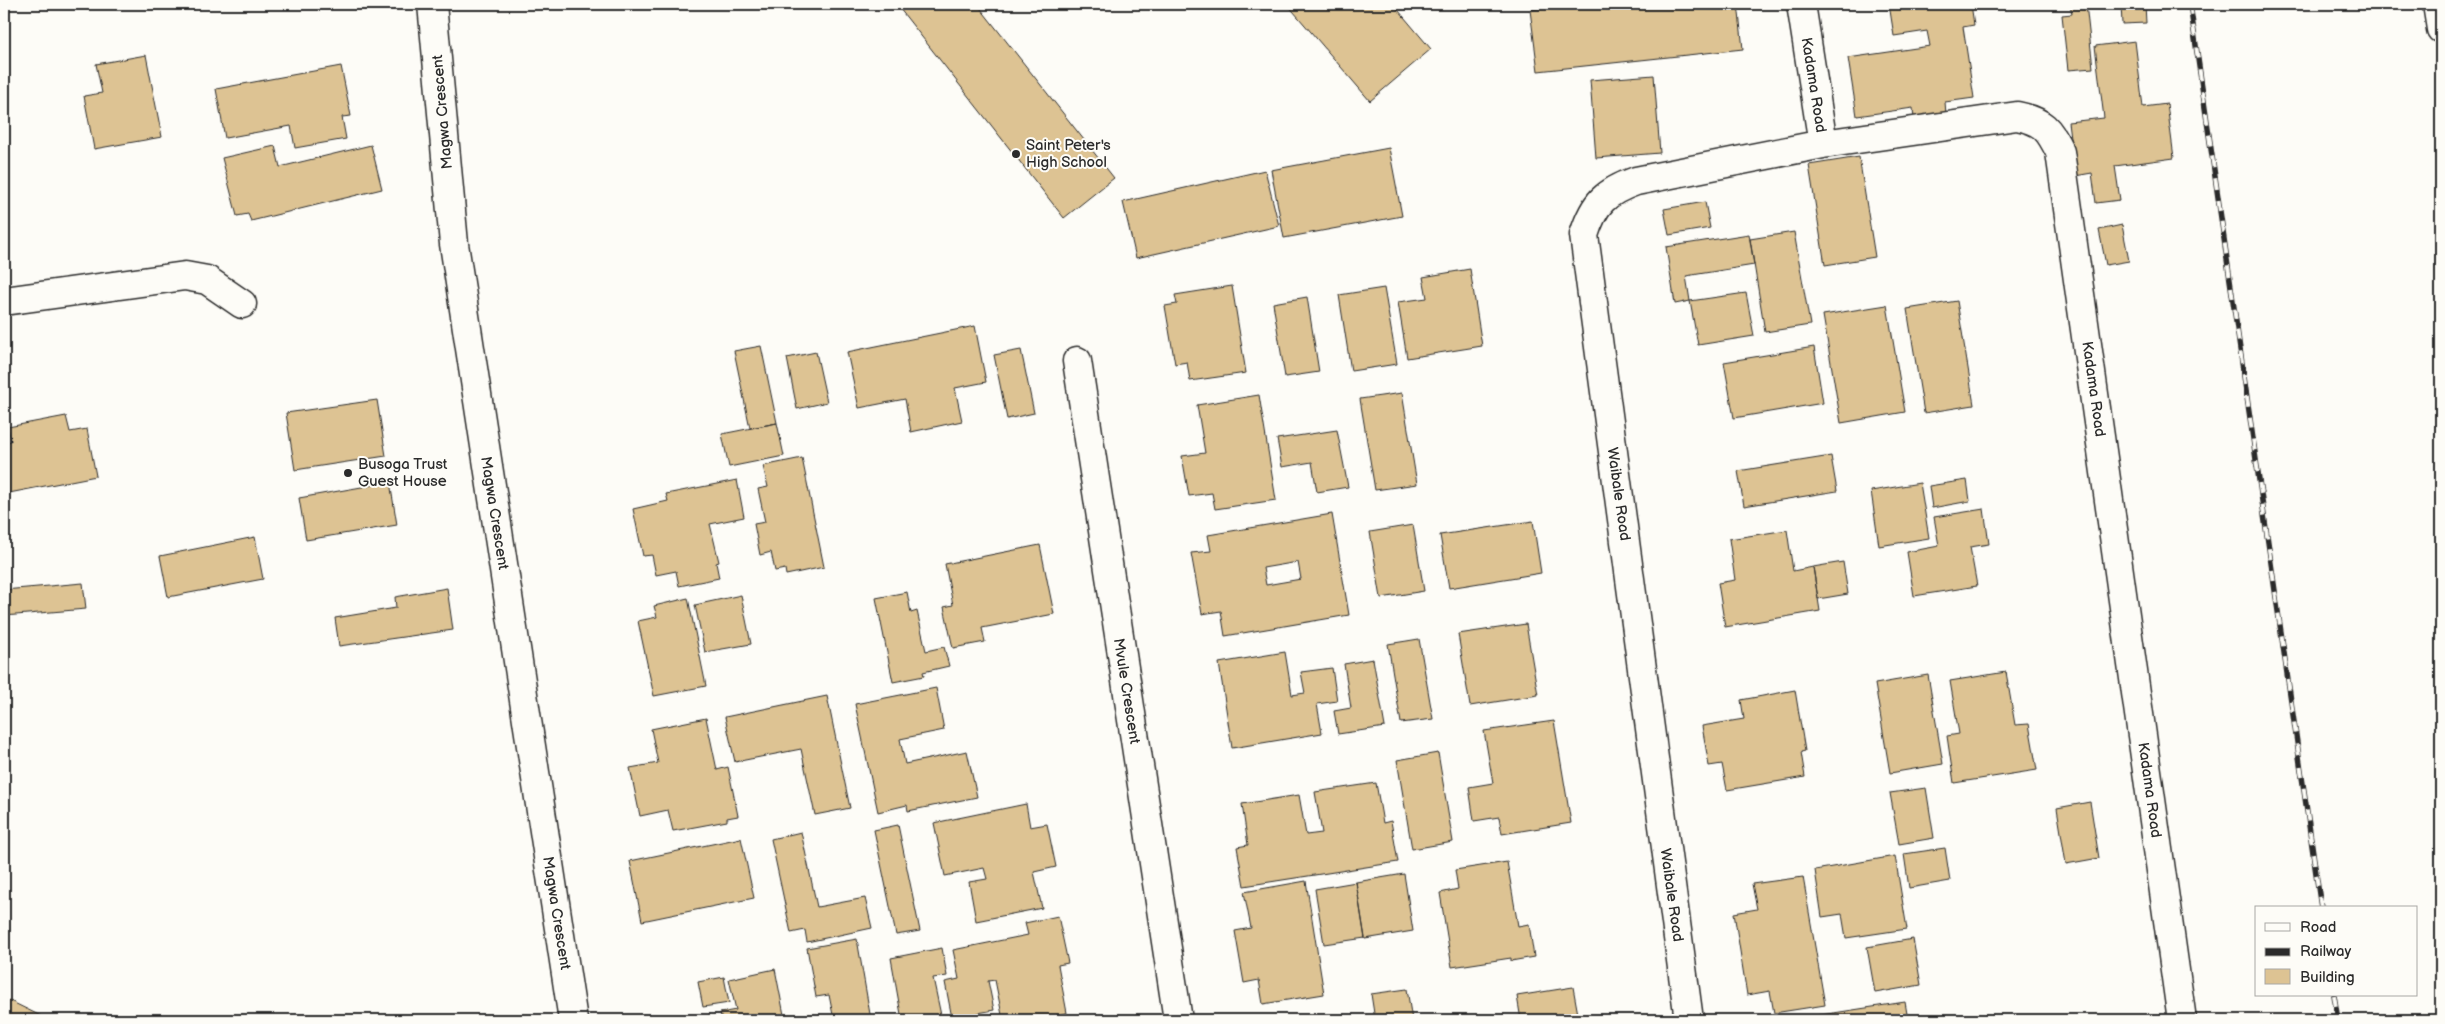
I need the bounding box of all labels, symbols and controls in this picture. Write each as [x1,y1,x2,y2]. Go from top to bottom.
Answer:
street label: Kadama Road [1797,36,1830,134]
street label: Magwa Crescent [428,54,457,170]
place label: Saint Peter's High School [1026,136,1111,172]
marker: Saint Peter's High School [1010,148,1022,160]
street label: Kadama Road [2077,340,2110,438]
street label: Waibale Road [1603,446,1634,542]
place label: Busoga Trust Guest House [358,455,448,491]
street label: Magwa Crescent [476,455,513,572]
marker: Busoga Trust Guest House [342,467,354,479]
street label: Mvule Crescent [1109,637,1144,746]
street label: Kadama Road [2133,741,2166,839]
street label: Waibale Road [1656,847,1687,943]
street label: Magwa Crescent [538,855,575,972]
legend [2255,906,2418,996]
text: Road [2300,918,2336,937]
text: Railway [2300,942,2351,961]
text: Building [2300,968,2355,987]

